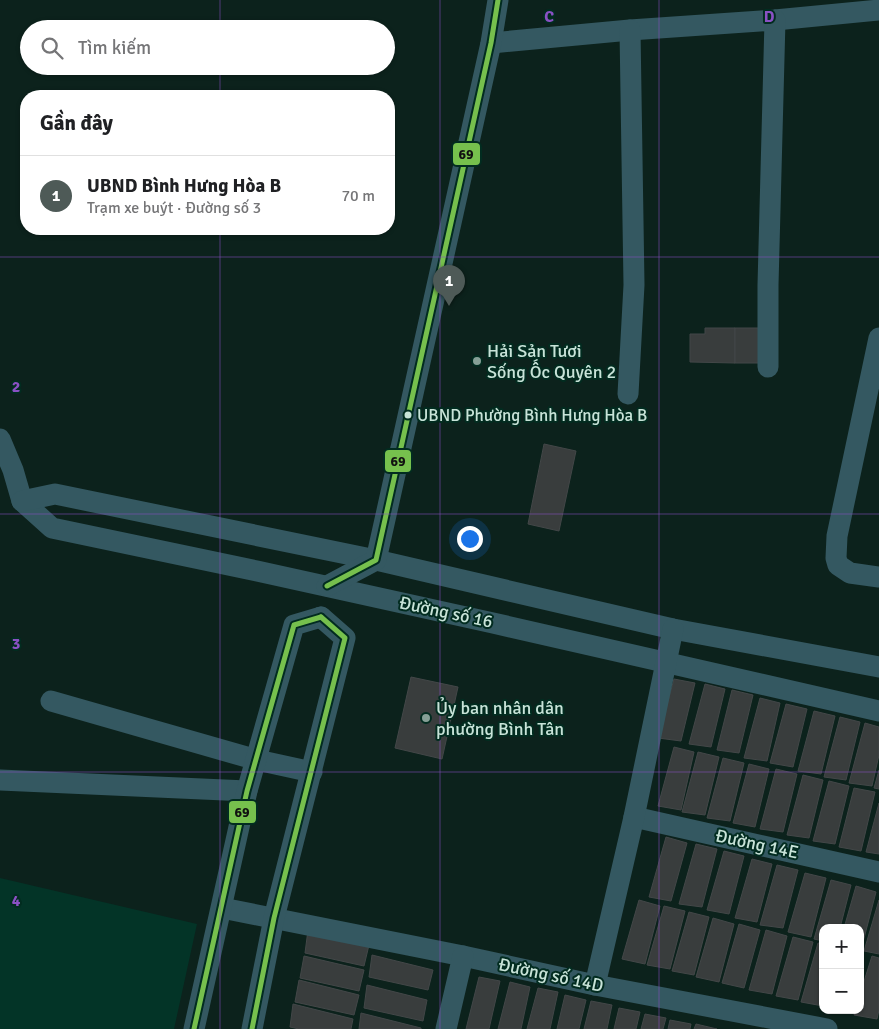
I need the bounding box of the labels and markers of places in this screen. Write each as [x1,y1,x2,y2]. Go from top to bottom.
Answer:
pin: 1 [433,265,465,306]
place label: Hải Sản Tươi Sống Ốc Quyên 2 [487,340,616,383]
marker: Hải Sản Tươi Sống Ốc Quyên 2 [471,355,483,367]
place label: UBND Phường Bình Hưng Hòa B [417,405,647,426]
marker: UBND Phường Bình Hưng Hòa B [403,410,413,420]
place label: Ủy ban nhân dân phường Bình Tân [436,697,564,740]
marker: Ủy ban nhân dân phường Bình Tân [420,712,432,724]

